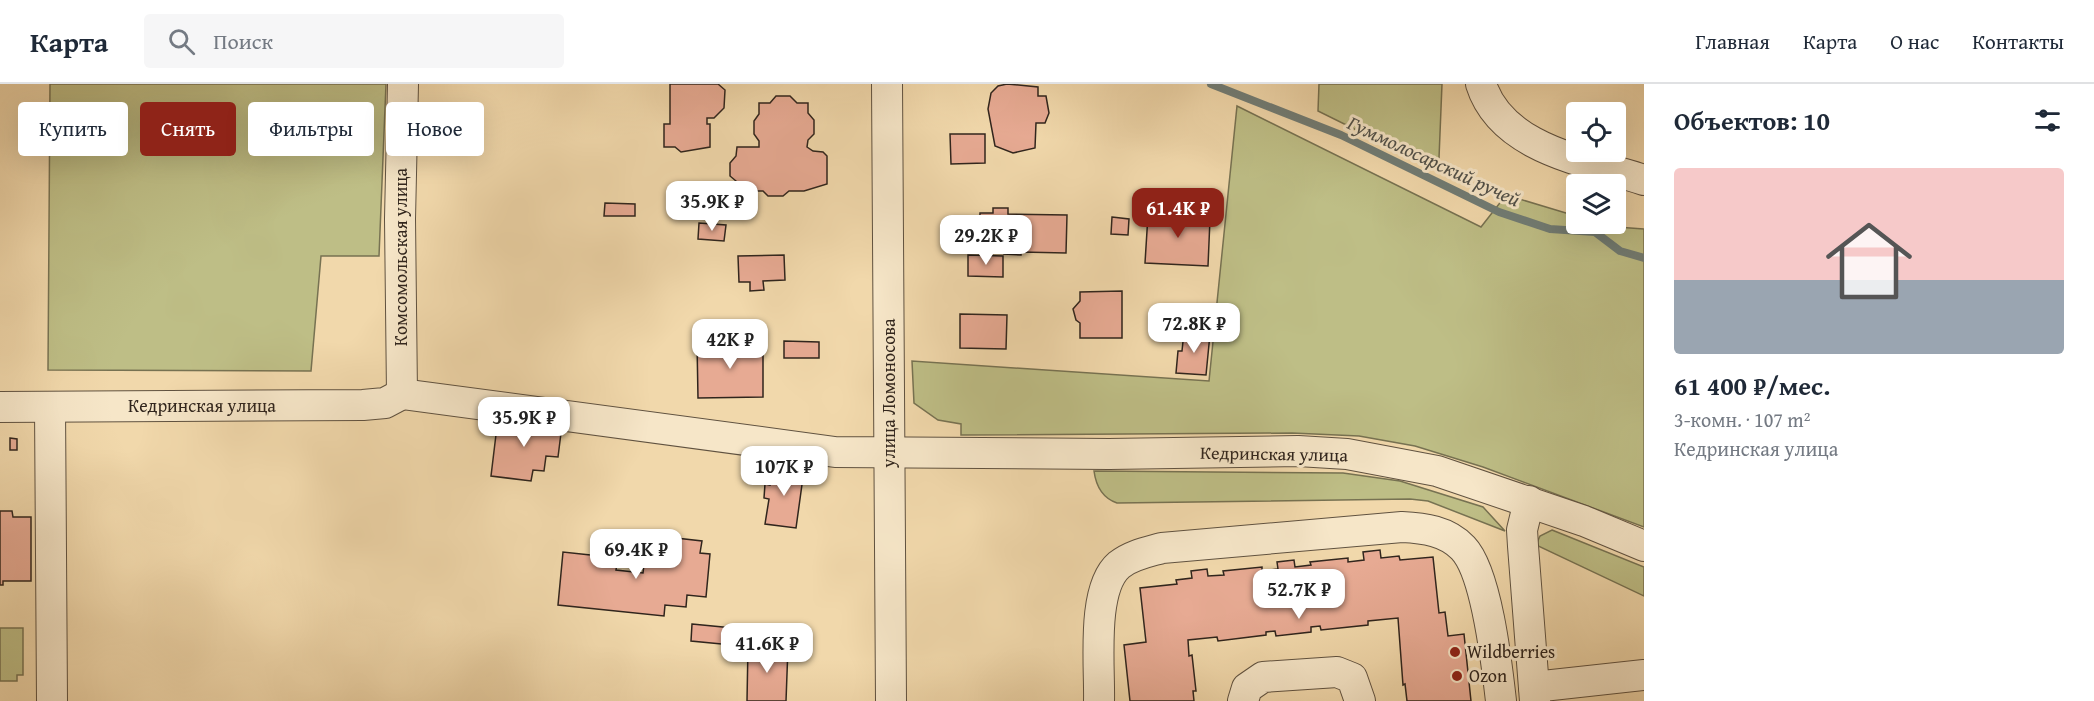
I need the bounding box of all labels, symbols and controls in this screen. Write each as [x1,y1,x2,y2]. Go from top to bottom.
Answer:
search box [144,14,564,68]
text: Карта [30,21,108,62]
icon: search [165,25,198,58]
text: Поиск [213,25,273,57]
text: Главная [1695,26,1770,57]
text: Карта [1803,26,1857,57]
text: О нас [1890,26,1939,57]
text: Контакты [1972,26,2064,57]
text: Объектов: 10 [1674,101,1830,140]
chip: Купить [18,102,128,156]
chip: Снять [140,102,236,156]
chip: Фильтры [248,102,374,156]
chip: Новое [386,102,484,156]
map controls [1566,102,1626,234]
button: locate [1566,102,1626,162]
icon: filters [2031,104,2064,137]
water label: Гуммолосарский ручей [1342,107,1525,213]
street label: Комсомольская улица [387,167,414,346]
button: layers [1566,174,1626,234]
pin: 35.9K ₽ [657,181,767,232]
text: 35.9K ₽ [680,186,744,215]
pin: 61.4K ₽ [1123,188,1233,239]
text: 61.4K ₽ [1146,193,1210,222]
icon: home [1815,207,1923,315]
pin: 29.2K ₽ [931,215,1041,266]
text: 29.2K ₽ [954,220,1018,249]
pin: 72.8K ₽ [1139,303,1249,354]
text: 72.8K ₽ [1162,308,1226,337]
street label: улица Ломоносова [875,318,902,469]
pin: 42K ₽ [688,319,772,370]
text: 42K ₽ [706,324,754,353]
text: 61 400 ₽/мес. [1674,366,1830,405]
street label: Кедринская улица [128,392,276,419]
pin: 35.9K ₽ [469,397,579,448]
text: 35.9K ₽ [492,402,556,431]
text: 3-комн. · 107 m² [1674,405,1810,434]
text: Кедринская улица [1674,434,1838,463]
street label: Кедринская улица [1200,439,1349,468]
pin: 107K ₽ [735,446,833,497]
text: 107K ₽ [755,451,813,480]
pin: 69.4K ₽ [581,529,691,580]
text: 69.4K ₽ [604,534,668,563]
pin: 52.7K ₽ [1244,569,1354,620]
text: 52.7K ₽ [1267,574,1331,603]
pin: 41.6K ₽ [712,623,822,674]
text: 41.6K ₽ [735,628,799,657]
place label: Wildberries [1467,638,1555,665]
marker: Wildberries [1448,645,1462,659]
place label: Ozon [1469,662,1507,689]
marker: Ozon [1450,669,1464,683]

